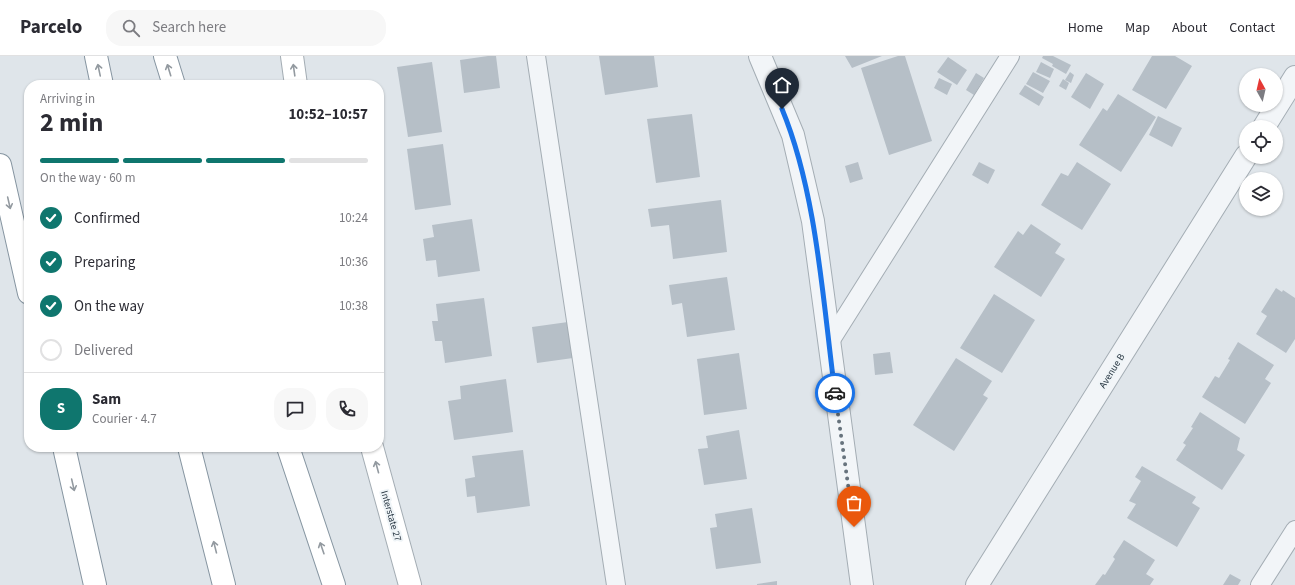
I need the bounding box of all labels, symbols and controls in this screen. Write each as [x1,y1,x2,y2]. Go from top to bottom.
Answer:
search box [106,10,386,46]
text: Parcelo [20,14,82,41]
icon: search [120,17,142,39]
text: Search here [152,17,226,38]
text: Home [1068,18,1103,38]
text: Map [1125,18,1150,38]
text: About [1172,18,1207,38]
text: Contact [1229,18,1275,38]
one-way arrow [95,64,103,77]
one-way arrow [165,64,172,77]
one-way arrow [290,64,298,77]
pin [765,68,799,109]
north arrow [1239,68,1283,112]
map controls [1239,68,1283,216]
icon: home [771,74,793,96]
text: Arriving in [40,90,95,108]
text: 2 min [40,104,103,141]
text: 10:52–10:57 [288,104,368,125]
button: locate [1239,120,1283,164]
text: On the way · 60 m [40,169,135,187]
button: layers [1239,172,1283,216]
one-way arrow [5,196,13,209]
icon: check [40,207,62,229]
text: Confirmed [74,208,140,229]
text: 10:24 [339,209,368,227]
icon: check [40,251,62,273]
text: Preparing [74,252,135,273]
text: 10:36 [339,253,368,271]
icon: check [40,295,62,317]
text: On the way [74,296,144,317]
text: 10:38 [339,297,368,315]
text: Delivered [74,340,133,361]
street label: Avenue B [1096,351,1128,391]
courier [815,373,855,413]
icon: car [824,382,846,404]
button: chat [274,388,316,430]
button: phone [326,388,368,430]
text: Sam [92,389,121,410]
text: S [57,398,65,419]
text: Courier · 4.7 [92,410,157,428]
one-way arrow [373,460,380,473]
one-way arrow [69,478,77,491]
pin [837,486,871,527]
street label: Interstate 27 [377,489,405,543]
icon: bag [843,492,865,514]
one-way arrow [210,541,218,554]
one-way arrow [318,542,325,555]

